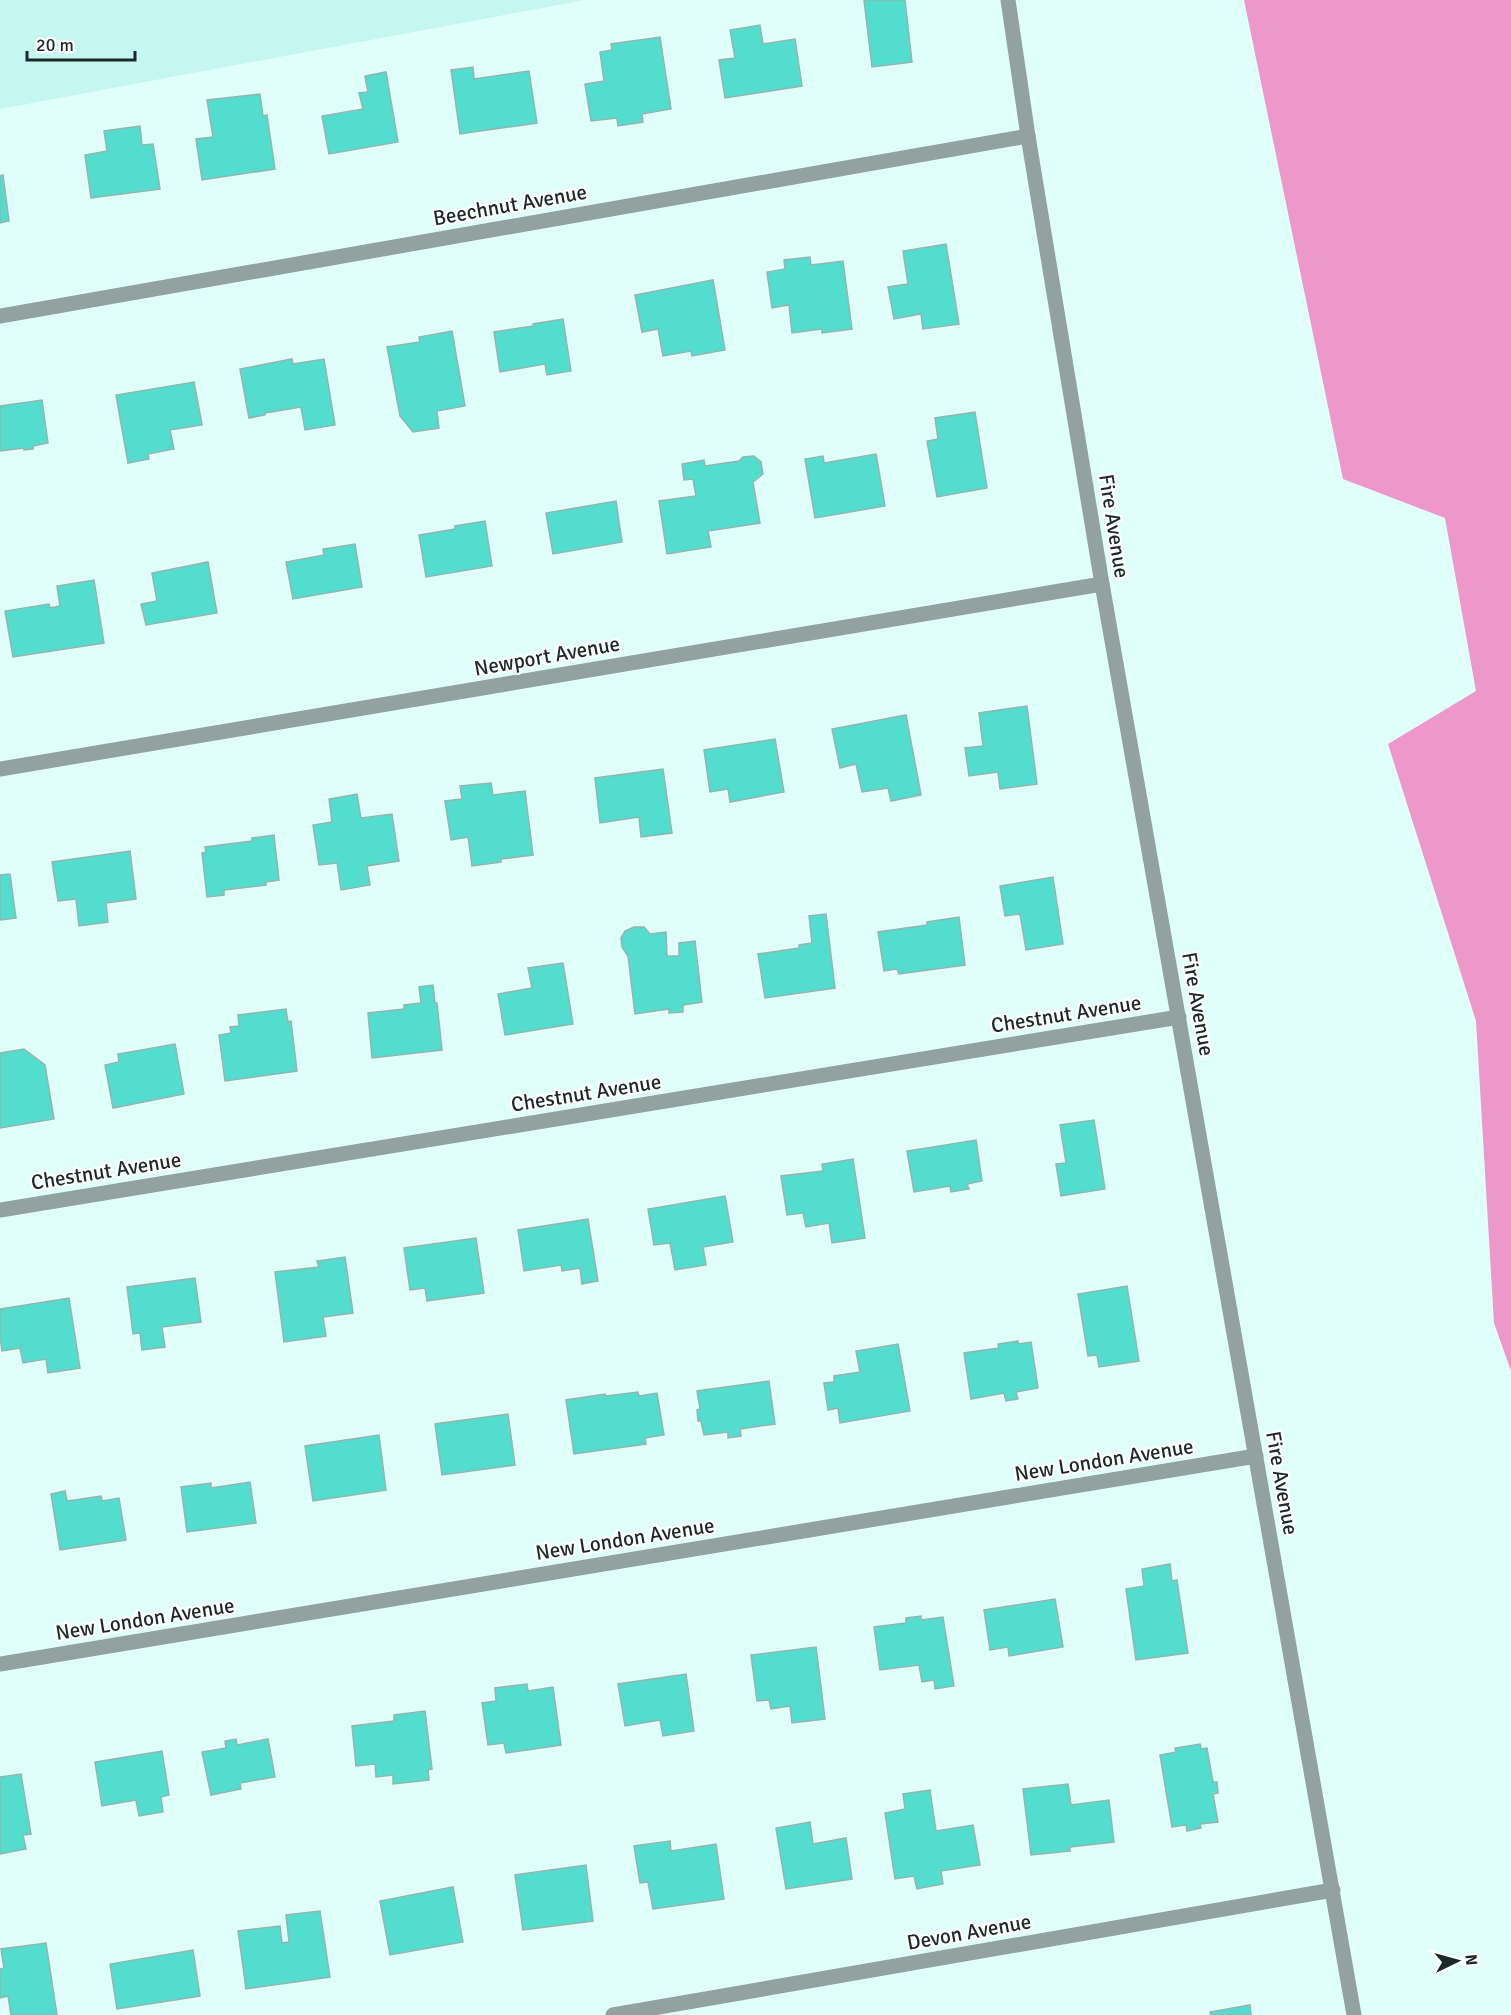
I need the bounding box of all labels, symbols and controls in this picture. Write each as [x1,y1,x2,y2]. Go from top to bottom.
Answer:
scale bar [27,24,135,62]
text: 20 m [36,34,74,56]
street label: Beechnut Avenue [431,179,589,231]
street label: Fire Avenue [1093,472,1135,580]
street label: Newport Avenue [472,630,622,682]
street label: Fire Avenue [1176,950,1220,1058]
street label: Chestnut Avenue [989,989,1143,1039]
street label: Chestnut Avenue [509,1068,663,1118]
street label: Chestnut Avenue [29,1146,183,1196]
street label: Fire Avenue [1260,1429,1304,1537]
street label: New London Avenue [1013,1433,1195,1487]
street label: New London Avenue [534,1512,716,1566]
street label: New London Avenue [54,1592,236,1646]
street label: Devon Avenue [905,1908,1033,1956]
north arrow [1427,1931,1487,1991]
text: N [1460,1953,1481,1966]

